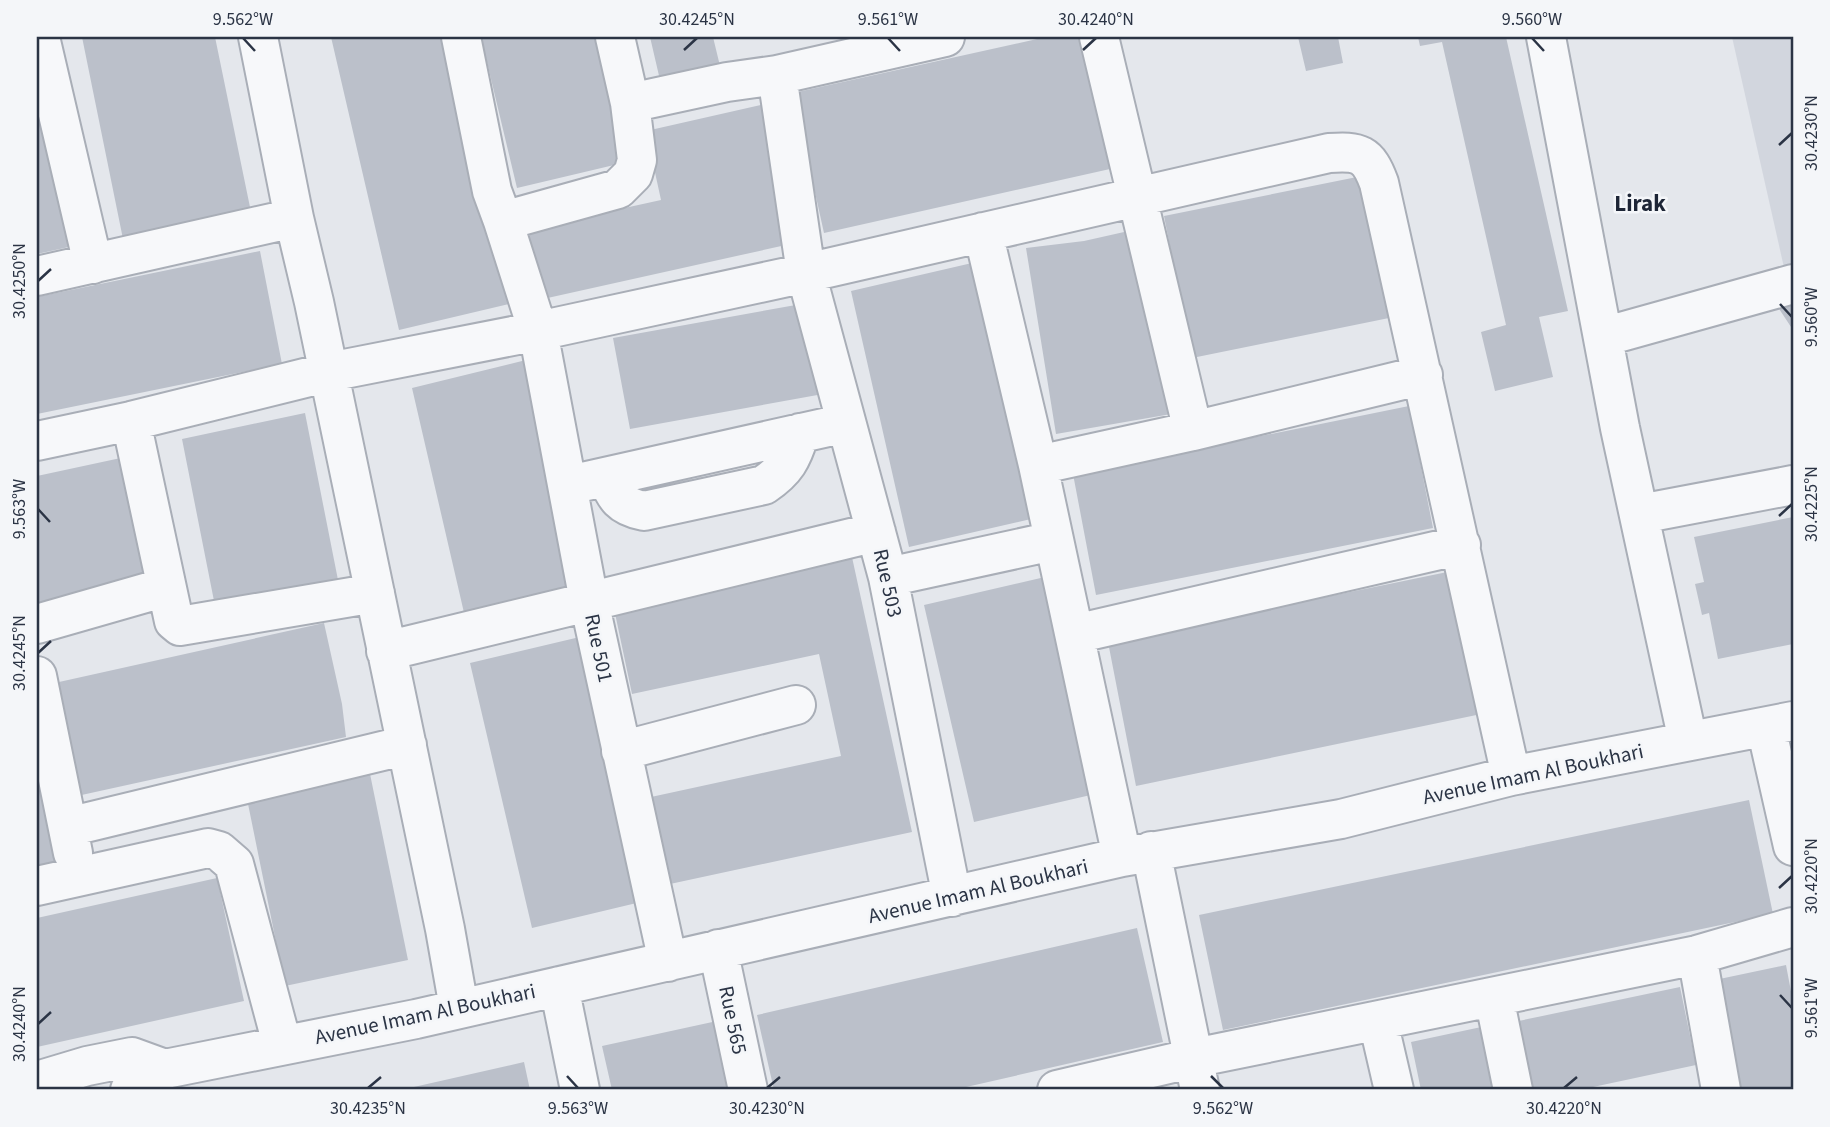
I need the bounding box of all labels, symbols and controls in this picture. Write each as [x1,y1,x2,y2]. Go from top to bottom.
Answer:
text: 9.562°W [213,7,273,32]
text: 30.4245°N [659,7,735,32]
text: 9.561°W [858,7,918,32]
text: 30.4240°N [1058,7,1134,32]
text: 9.560°W [1502,7,1562,32]
text: 30.4230°N [1799,95,1824,171]
district label: Lirak [1614,187,1666,220]
text: 30.4250°N [7,243,32,319]
text: 9.560°W [1799,287,1824,347]
text: 30.4225°N [1799,466,1824,542]
text: 9.563°W [7,479,32,539]
street label: Rue 503 [866,546,910,620]
street label: Rue 501 [577,611,621,685]
text: 30.4245°N [7,615,32,691]
street label: Avenue Imam Al Boukhari [1420,736,1646,812]
text: 30.4220°N [1799,838,1824,914]
street label: Avenue Imam Al Boukhari [865,851,1091,931]
street label: Avenue Imam Al Boukhari [312,976,538,1052]
text: 9.561°W [1799,978,1824,1038]
street label: Rue 565 [711,983,755,1057]
text: 30.4240°N [7,986,32,1062]
text: 30.4235°N [330,1096,406,1121]
text: 9.563°W [548,1096,608,1121]
text: 30.4230°N [729,1096,805,1121]
text: 9.562°W [1193,1096,1253,1121]
text: 30.4220°N [1526,1096,1602,1121]

